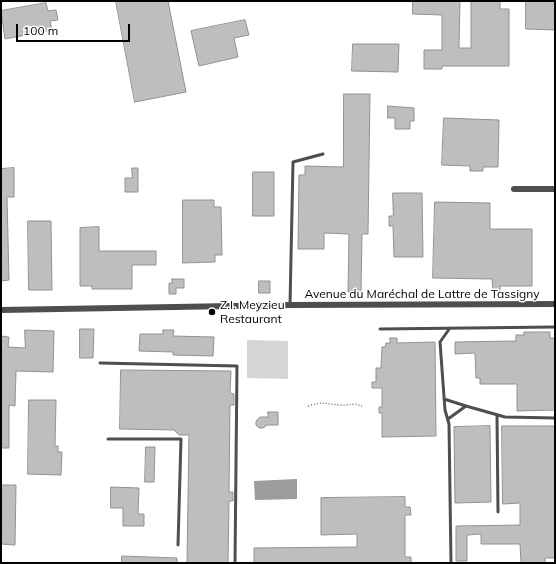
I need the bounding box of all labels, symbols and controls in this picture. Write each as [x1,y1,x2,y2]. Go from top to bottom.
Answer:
scale bar [18,16,132,42]
text: 100 m [23,23,58,38]
street label: Avenue du Maréchal de Lattre de Tassigny [304,287,540,301]
place label: Z.I. Meyzieu Restaurant [220,298,285,326]
marker: Z.I. Meyzieu Restaurant [207,307,217,317]

